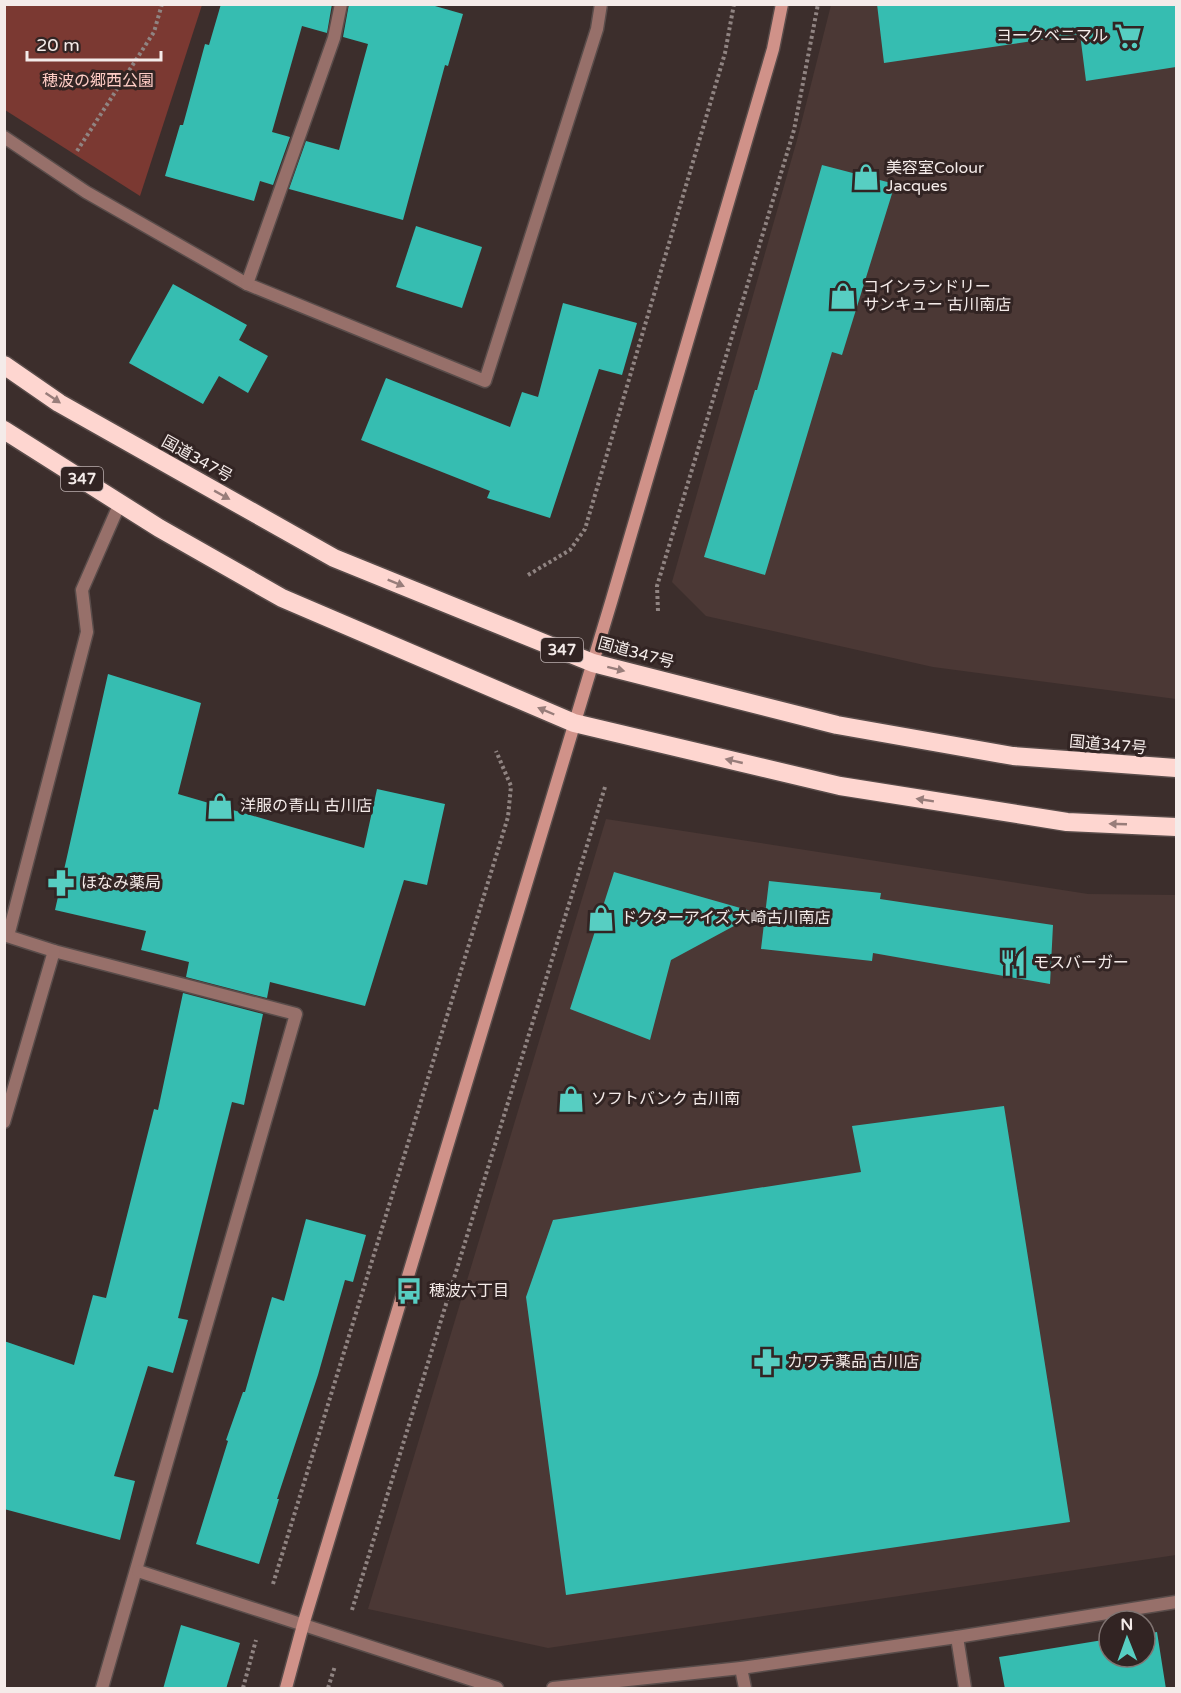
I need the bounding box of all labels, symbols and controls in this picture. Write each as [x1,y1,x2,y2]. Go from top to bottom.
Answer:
supermarket icon: ヨークベニマル [1113,21,1143,51]
scale bar [27,24,160,62]
place label: ヨークベニマル [996,26,1108,46]
text: 20 m [36,34,80,56]
park label: 穂波の郷西公園 [42,71,154,91]
place label: 美容室Colour Jacques [886,158,985,196]
shop icon: 美容室Colour Jacques [851,162,881,192]
place label: コインランドリー サンキュー 古川南店 [863,277,1011,315]
shop icon: コインランドリー サンキュー 古川南店 [828,281,858,311]
one-way arrow [44,392,60,404]
street label: 国道347号 [158,431,236,487]
road number: 347 [61,467,103,491]
one-way arrow [214,490,231,500]
one-way arrow [387,578,405,588]
street label: 国道347号 [596,633,676,673]
road number: 347 [541,638,583,662]
one-way arrow [607,664,625,674]
one-way arrow [537,705,555,715]
street label: 国道347号 [1068,732,1148,758]
one-way arrow [725,755,743,765]
shop icon: 洋服の青山 古川店 [205,791,235,821]
one-way arrow [915,795,934,804]
place label: 洋服の青山 古川店 [240,796,372,816]
one-way arrow [1109,820,1128,829]
pharmacy icon: ほなみ薬局 [46,868,76,898]
place label: ほなみ薬局 [81,873,161,893]
shop icon: ドクターアイズ 大崎古川南店 [586,903,616,933]
place label: ドクターアイズ 大崎古川南店 [621,908,831,928]
restaurant icon: モスバーガー [998,948,1028,978]
place label: モスバーガー [1033,953,1129,973]
shop icon: ソフトバンク 古川南 [556,1084,586,1114]
place label: ソフトバンク 古川南 [591,1089,740,1109]
bus stop icon: 穂波六丁目 [394,1276,424,1306]
place label: 穂波六丁目 [429,1281,509,1301]
pharmacy icon: カワチ薬品 古川店 [752,1347,782,1377]
place label: カワチ薬品 古川店 [787,1352,919,1372]
north arrow [1097,1609,1157,1669]
text: N [1120,1615,1133,1635]

